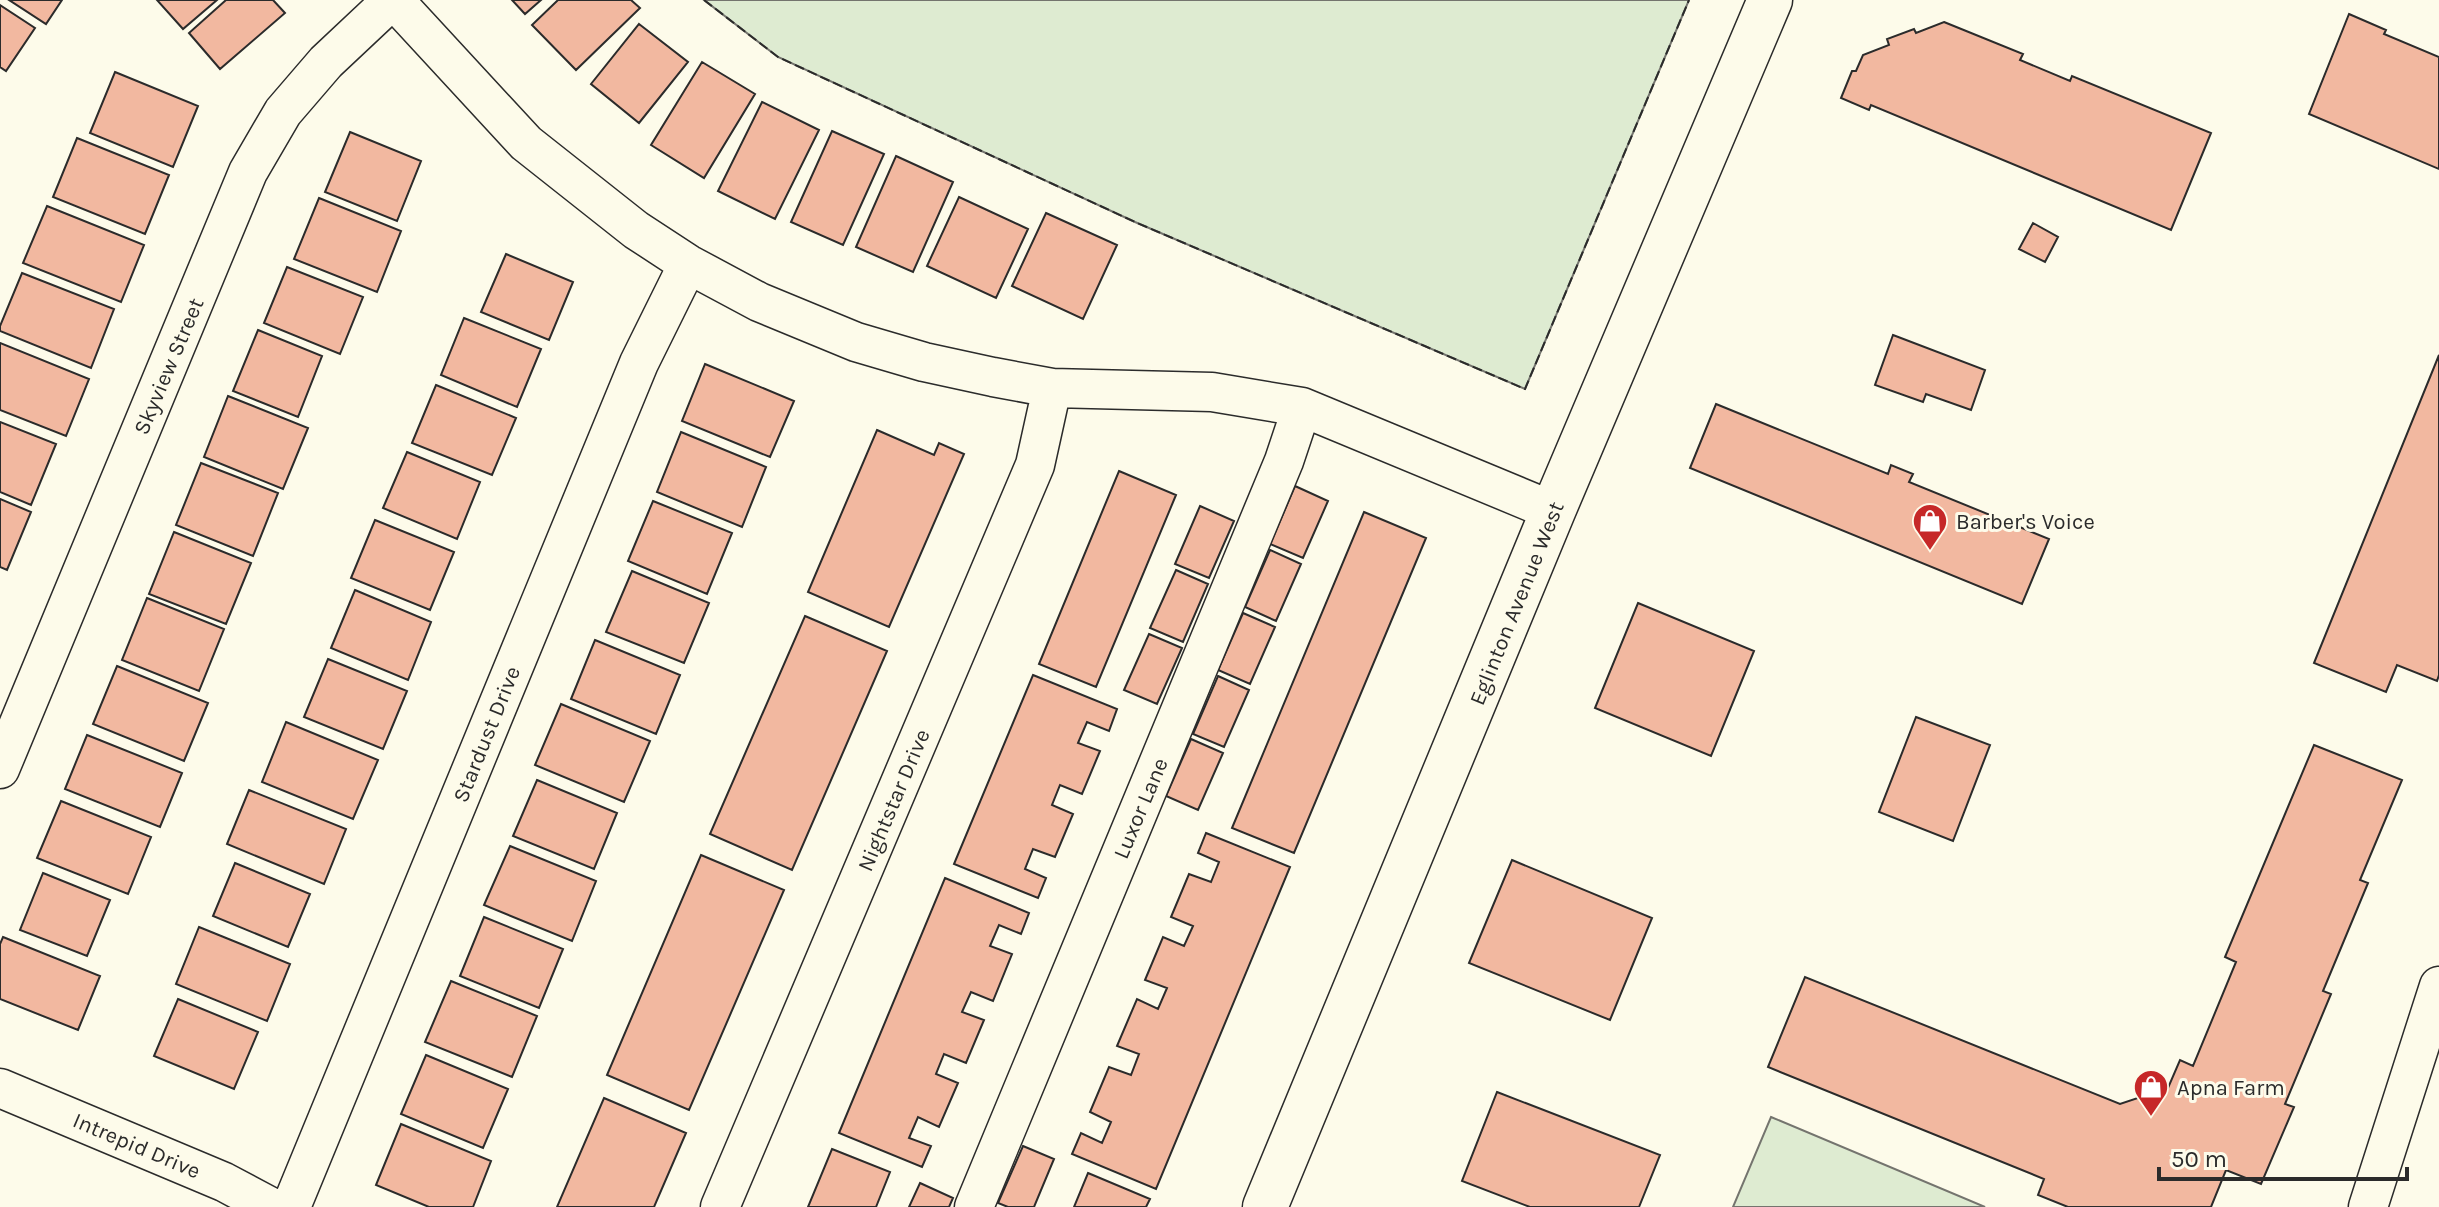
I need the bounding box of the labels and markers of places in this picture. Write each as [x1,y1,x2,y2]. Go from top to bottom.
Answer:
shop icon: Barber's Voice [1911,502,1949,552]
place label: Barber's Voice [1956,509,2095,535]
shop icon: Apna Farm [2132,1068,2170,1118]
place label: Apna Farm [2177,1075,2285,1101]

